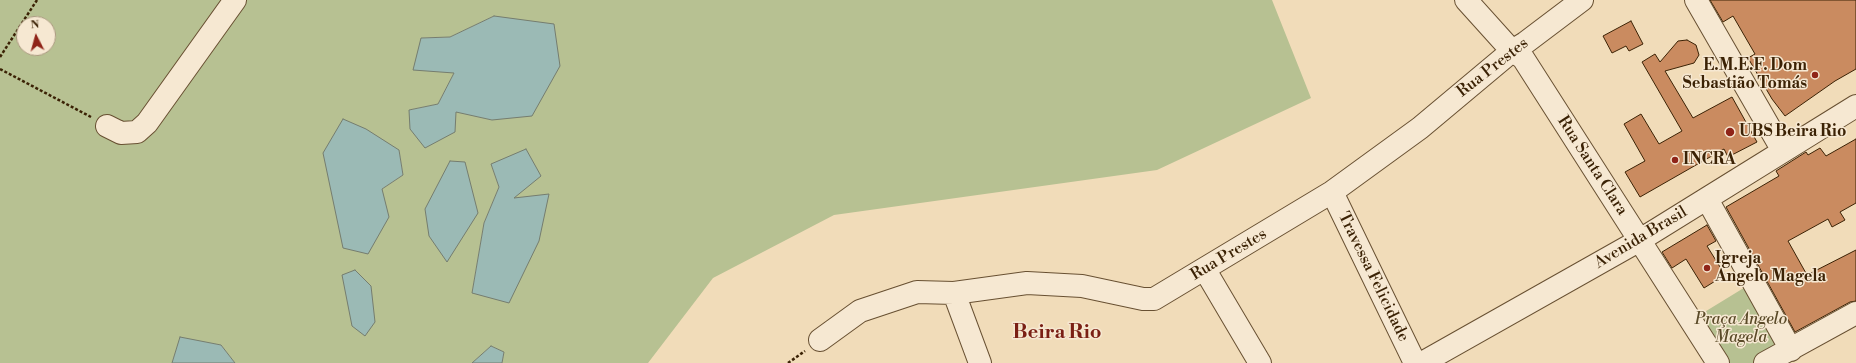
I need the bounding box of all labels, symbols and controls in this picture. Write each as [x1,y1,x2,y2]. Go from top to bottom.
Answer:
north arrow [16,16,56,56]
text: N [30,18,40,32]
street label: Rua Prestes [1454,34,1532,102]
place label: E.M.E.F. Dom Sebastião Tomás [1683,56,1807,94]
marker: E.M.E.F. Dom Sebastião Tomás [1810,70,1820,80]
street label: Rua Santa Clara [1553,113,1631,219]
place label: UBS Beira Rio [1739,122,1846,142]
marker: UBS Beira Rio [1724,126,1736,138]
place label: INCRA [1683,150,1736,170]
marker: INCRA [1670,155,1680,165]
street label: Avenida Brasil [1591,203,1691,273]
street label: Travessa Felicidade [1333,209,1413,345]
street label: Rua Prestes [1188,225,1270,285]
place label: Igreja Angelo Magela [1715,249,1826,287]
marker: Igreja Angelo Magela [1702,263,1712,273]
park label: Praça Angelo Magela [1695,310,1787,348]
district label: Beira Rio [1012,321,1102,345]

